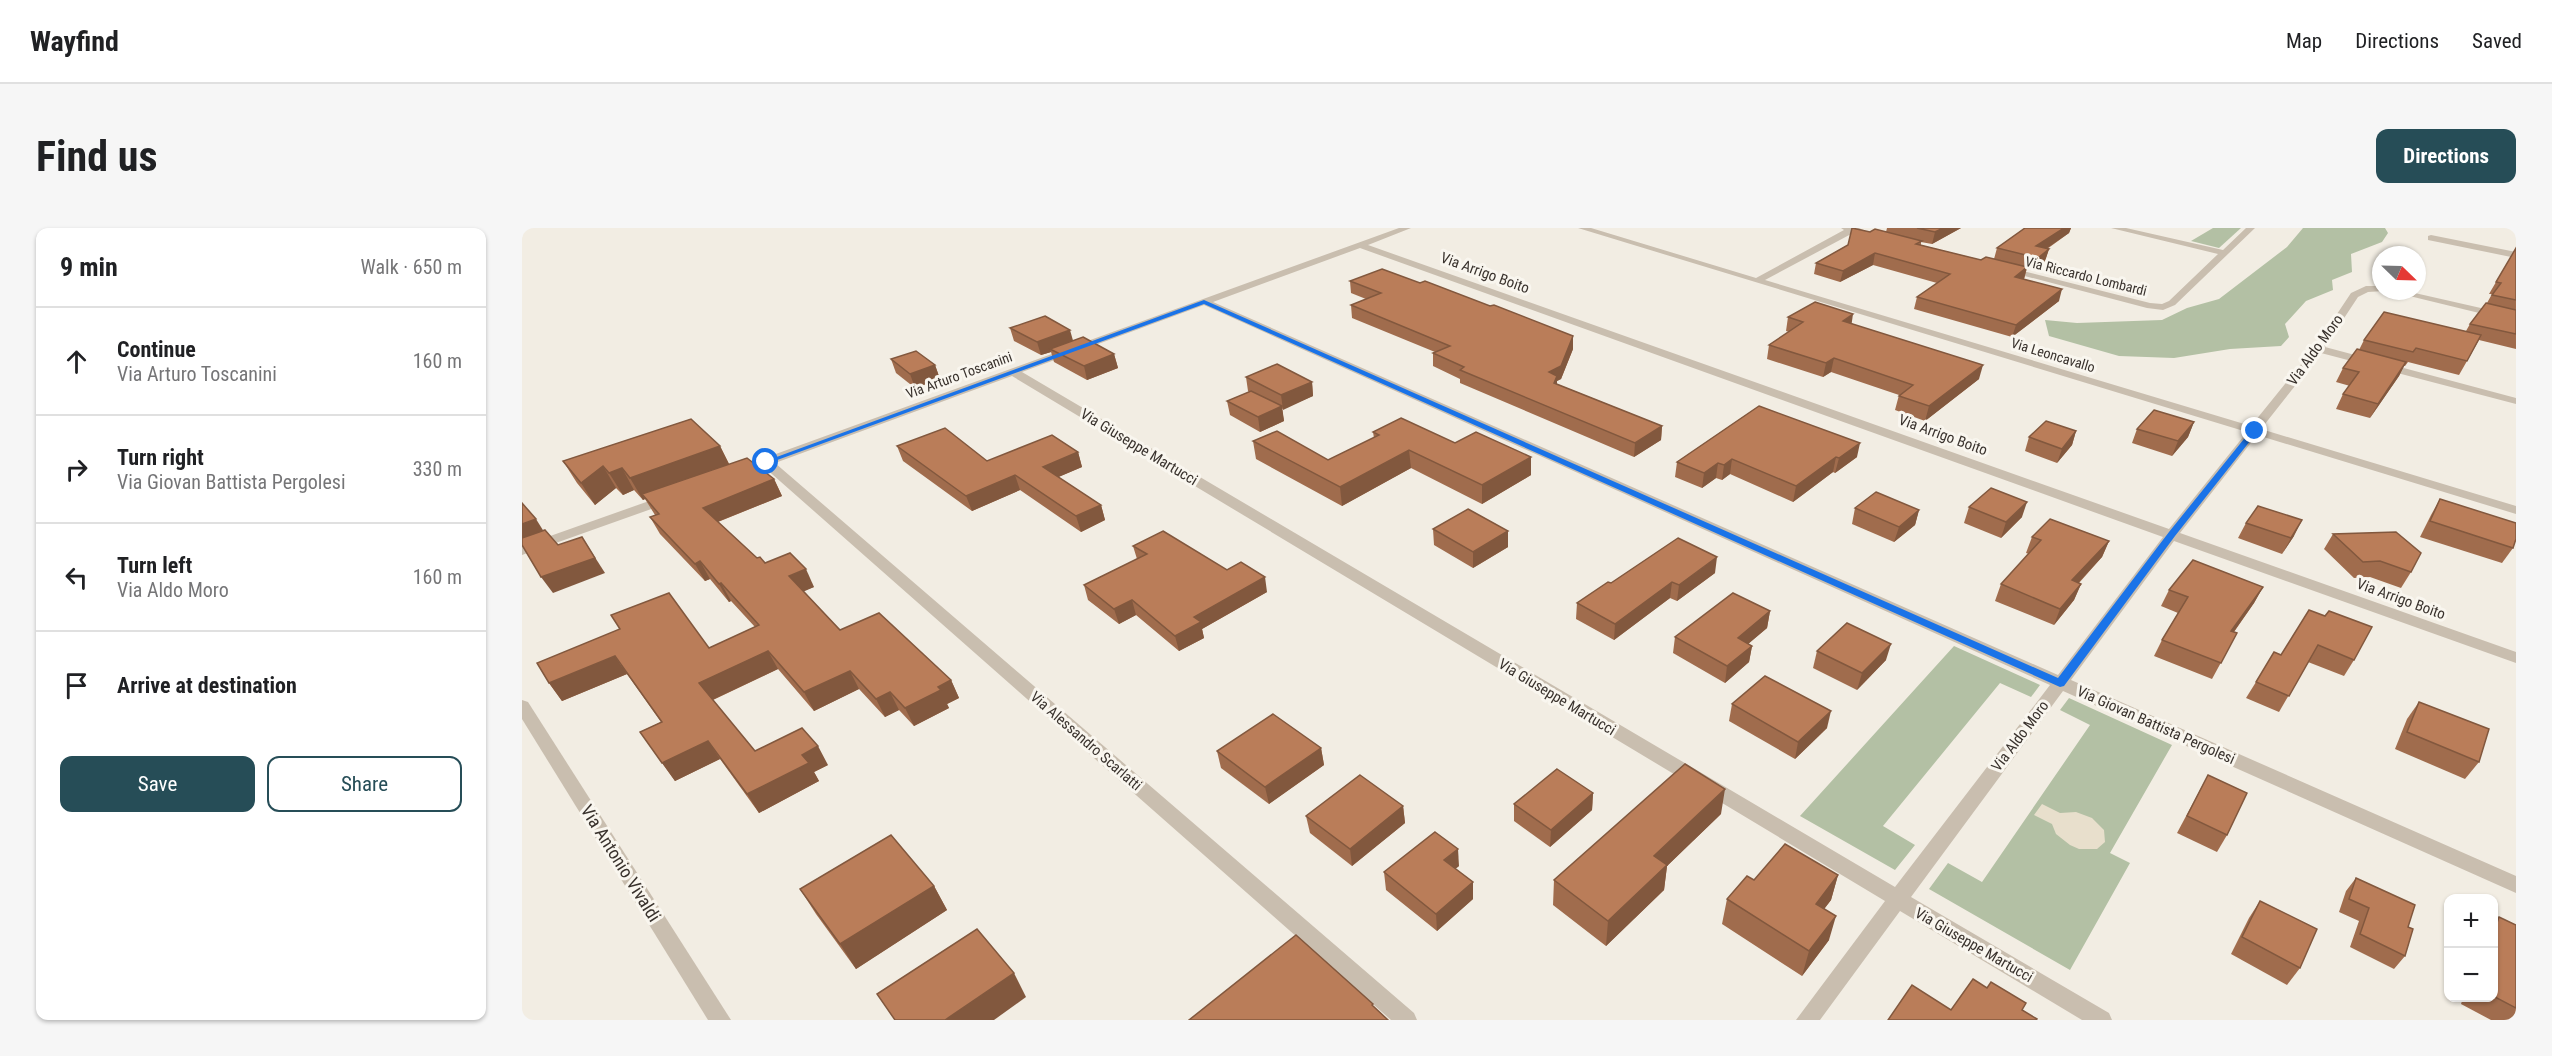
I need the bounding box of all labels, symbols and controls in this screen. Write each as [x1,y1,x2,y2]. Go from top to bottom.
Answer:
text: Wayfind [30,25,119,58]
text: Map [2286,29,2322,53]
text: Directions [2355,29,2439,53]
text: Saved [2472,29,2522,53]
button: Directions [2376,129,2516,183]
text: Find us [36,132,157,181]
north arrow [2372,246,2426,300]
street label: Via Arrigo Boito [1438,249,1532,297]
text: 9 min [60,252,118,282]
street label: Via Riccardo Lombardi [2024,253,2148,299]
text: Walk · 650 m [361,255,462,279]
street label: Via Aldo Moro [2283,311,2347,389]
street label: Via Leoncavallo [2009,335,2097,375]
text: Continue [117,337,196,362]
icon: ahead [60,345,93,378]
street label: Via Arturo Toscanini [904,348,1014,402]
text: 160 m [413,349,462,373]
text: Via Arturo Toscanini [117,362,277,386]
street label: Via Giuseppe Martucci [1077,405,1201,489]
street label: Via Arrigo Boito [1896,411,1990,459]
route end [2241,417,2267,443]
text: Turn right [117,445,204,470]
route start [752,448,778,474]
icon: right [60,453,93,486]
text: 330 m [413,457,462,481]
text: Via Giovan Battista Pergolesi [117,470,346,494]
text: Turn left [117,553,192,578]
icon: left [60,561,93,594]
text: 160 m [413,565,462,589]
street label: Via Arrigo Boito [2354,575,2448,623]
text: Via Aldo Moro [117,578,229,602]
street label: Via Giuseppe Martucci [1495,655,1619,739]
icon: arrive [60,669,93,702]
text: Arrive at destination [117,673,297,698]
street label: Via Giovan Battista Pergolesi [2074,682,2238,768]
street label: Via Alessandro Scarlatti [1027,688,1145,794]
street label: Via Aldo Moro [1988,697,2052,775]
button: Save [60,756,255,812]
button: Share [267,756,462,812]
street label: Via Antonio Vivaldi [577,801,665,925]
map controls [2444,894,2498,1002]
button: + [2444,894,2498,948]
street label: Via Giuseppe Martucci [1912,904,2036,986]
button: − [2444,948,2498,1002]

